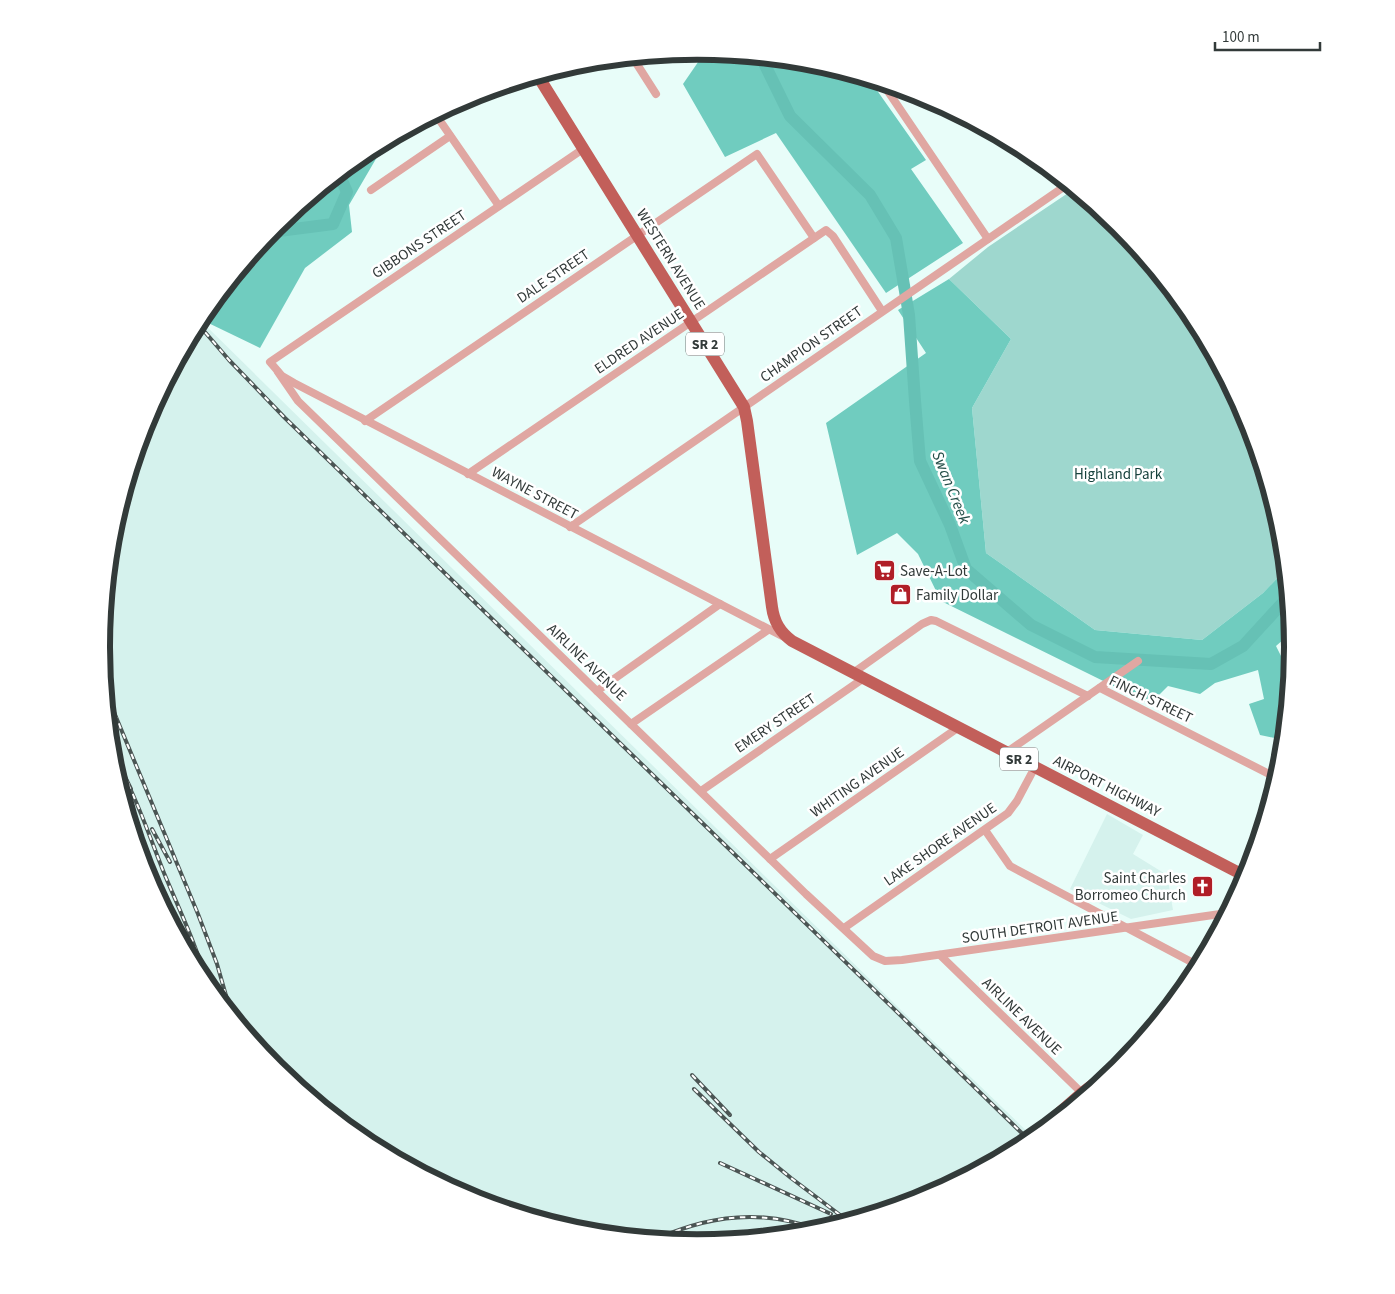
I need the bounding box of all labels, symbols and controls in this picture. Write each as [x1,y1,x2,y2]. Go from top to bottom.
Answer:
scale bar [1215,20,1320,52]
text: 100 m [1222,27,1260,48]
street label: GIBBONS STREET [368,205,471,284]
street label: WESTERN AVENUE [631,205,710,314]
street label: DALE STREET [513,244,594,308]
street label: CHAMPION STREET [756,301,867,388]
street label: ELDRED AVENUE [590,304,688,379]
road number: SR 2 [686,332,724,356]
water label: Swan Creek [927,448,976,527]
street label: WAYNE STREET [488,462,582,525]
park label: Highland Park [1074,464,1163,485]
supermarket icon: Save-A-Lot [872,559,896,583]
place label: Save-A-Lot [900,561,968,582]
shop icon: Family Dollar [888,583,912,607]
place label: Family Dollar [916,585,999,606]
street label: AIRLINE AVENUE [542,619,631,706]
street label: FINCH STREET [1105,670,1196,729]
street label: EMERY STREET [731,689,820,758]
street label: WHITING AVENUE [806,742,909,823]
road number: SR 2 [1000,748,1038,771]
street label: AIRPORT HIGHWAY [1049,750,1165,823]
street label: LAKE SHORE AVENUE [880,798,1001,891]
place label: Saint Charles Borromeo Church [1075,868,1186,906]
church icon: Saint Charles Borromeo Church [1190,875,1214,899]
street label: SOUTH DETROIT AVENUE [960,906,1120,949]
street label: AIRLINE AVENUE [977,973,1066,1060]

